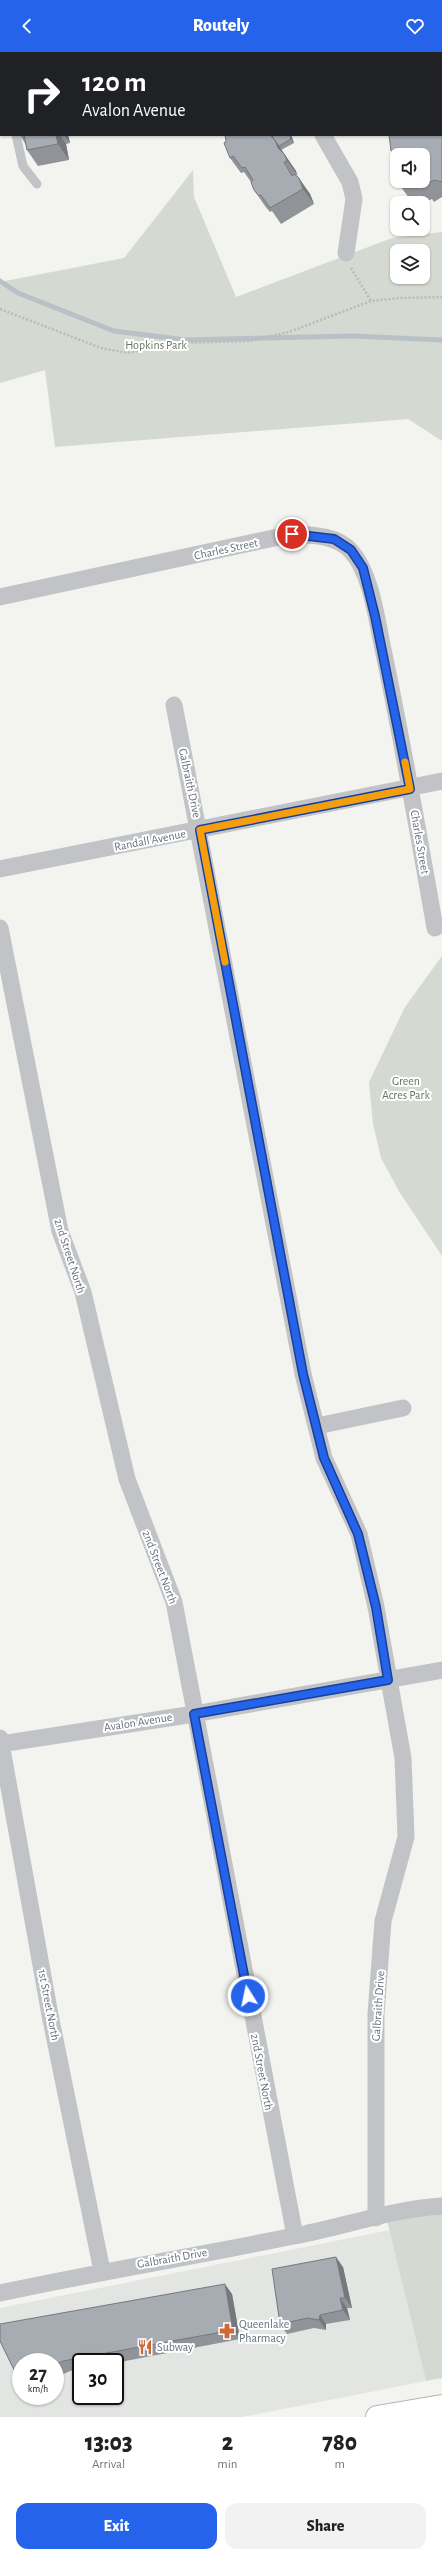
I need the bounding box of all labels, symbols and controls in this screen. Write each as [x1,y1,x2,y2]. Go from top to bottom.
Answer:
icon: back [16,15,38,37]
icon: heart [404,15,426,37]
text: Routely [193,17,249,35]
icon: right [16,68,68,120]
text: 120 m [82,69,147,97]
text: Avalon Avenue [82,102,186,120]
map controls [390,148,430,284]
button: sound [390,148,430,188]
button: search [390,196,430,236]
button: layers [390,244,430,284]
park label: Hopkins Park [125,339,187,351]
pin [275,517,309,551]
icon: arrive [281,523,303,545]
street label: Charles Street [193,536,259,562]
street label: Galbraith Drive [177,747,203,819]
street label: Charles Street [408,809,432,875]
street label: Randall Avenue [113,827,187,853]
park label: Green Acres Park [382,1075,430,1101]
street label: 2nd Street North [52,1217,88,1295]
street label: 2nd Street North [140,1529,180,1605]
street label: Avalon Avenue [103,1711,173,1733]
street label: 1st Street North [36,1968,62,2042]
street label: Galbraith Drive [370,1970,386,2042]
position arrow [227,1975,269,2017]
street label: 2nd Street North [249,2033,275,2111]
street label: Galbraith Drive [136,2246,208,2270]
place label: Queenlake Pharmacy [239,2318,289,2345]
pharmacy icon: Queenlake Pharmacy [218,2322,236,2340]
restaurant icon: Subway [136,2338,154,2356]
place label: Subway [157,2341,193,2354]
speed limit sign: 30 [72,2353,124,2405]
text: 27 [29,2364,47,2384]
text: km/h [28,2384,48,2394]
text: 13:03 [85,2431,133,2455]
text: 2 [222,2431,233,2455]
text: 780 [322,2431,357,2455]
text: Arrival [92,2458,125,2471]
text: min [217,2458,238,2471]
text: m [335,2458,345,2471]
button: Exit [16,2503,217,2549]
button: Share [225,2503,426,2549]

